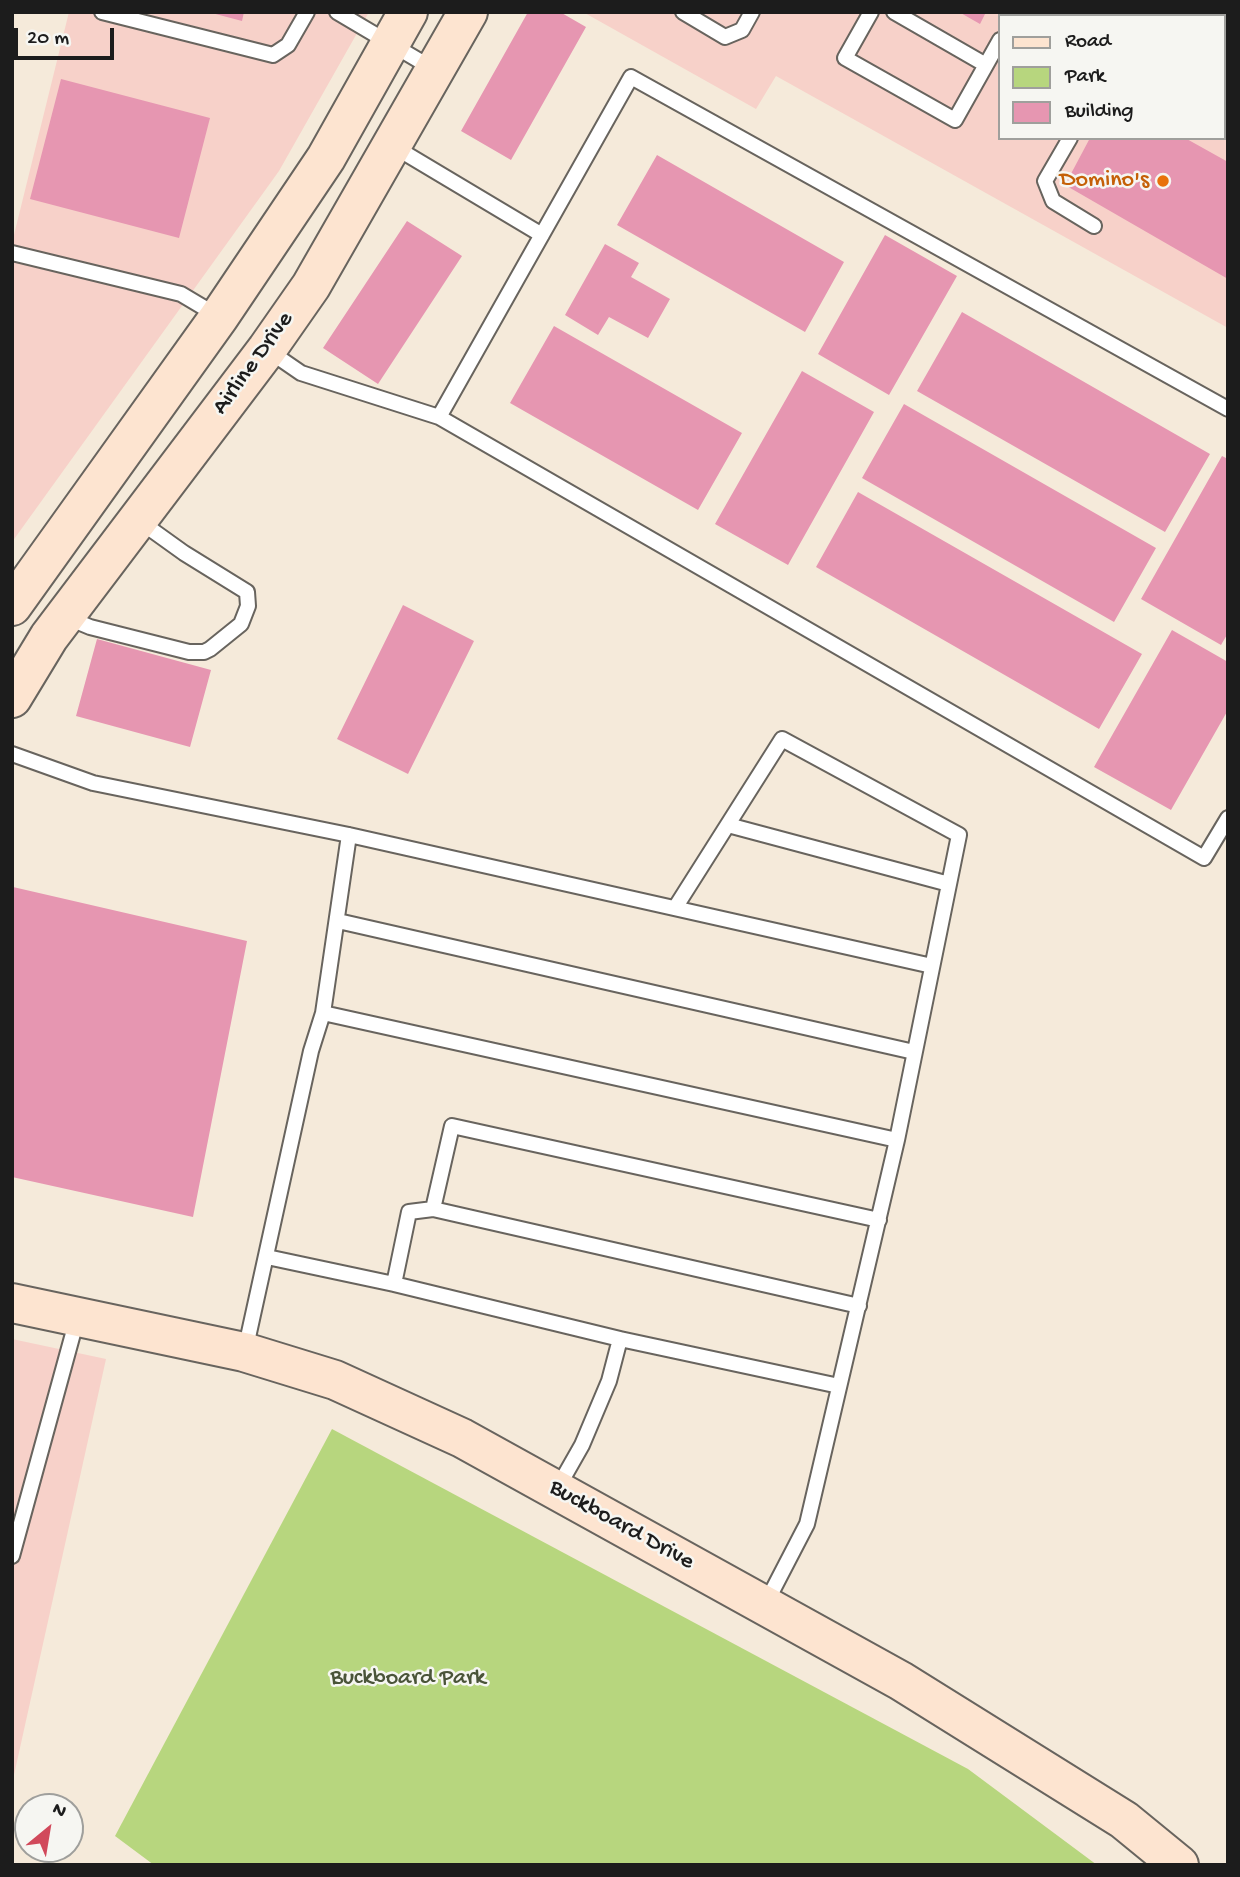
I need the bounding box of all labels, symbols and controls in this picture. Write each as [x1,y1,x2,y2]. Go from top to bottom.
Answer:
scale bar [18,14,117,58]
legend [998,14,1226,140]
text: 20 m [27,27,69,52]
text: Road [1065,30,1111,55]
text: Park [1065,65,1105,90]
text: Building [1065,100,1134,125]
place label: Domino's [1060,167,1149,195]
marker: Domino's [1155,173,1171,189]
street label: Airline Drive [207,307,301,421]
street label: Buckboard Drive [543,1474,699,1578]
park label: Buckboard Park [331,1665,485,1693]
north arrow [14,1793,84,1863]
text: N [48,1798,70,1824]

